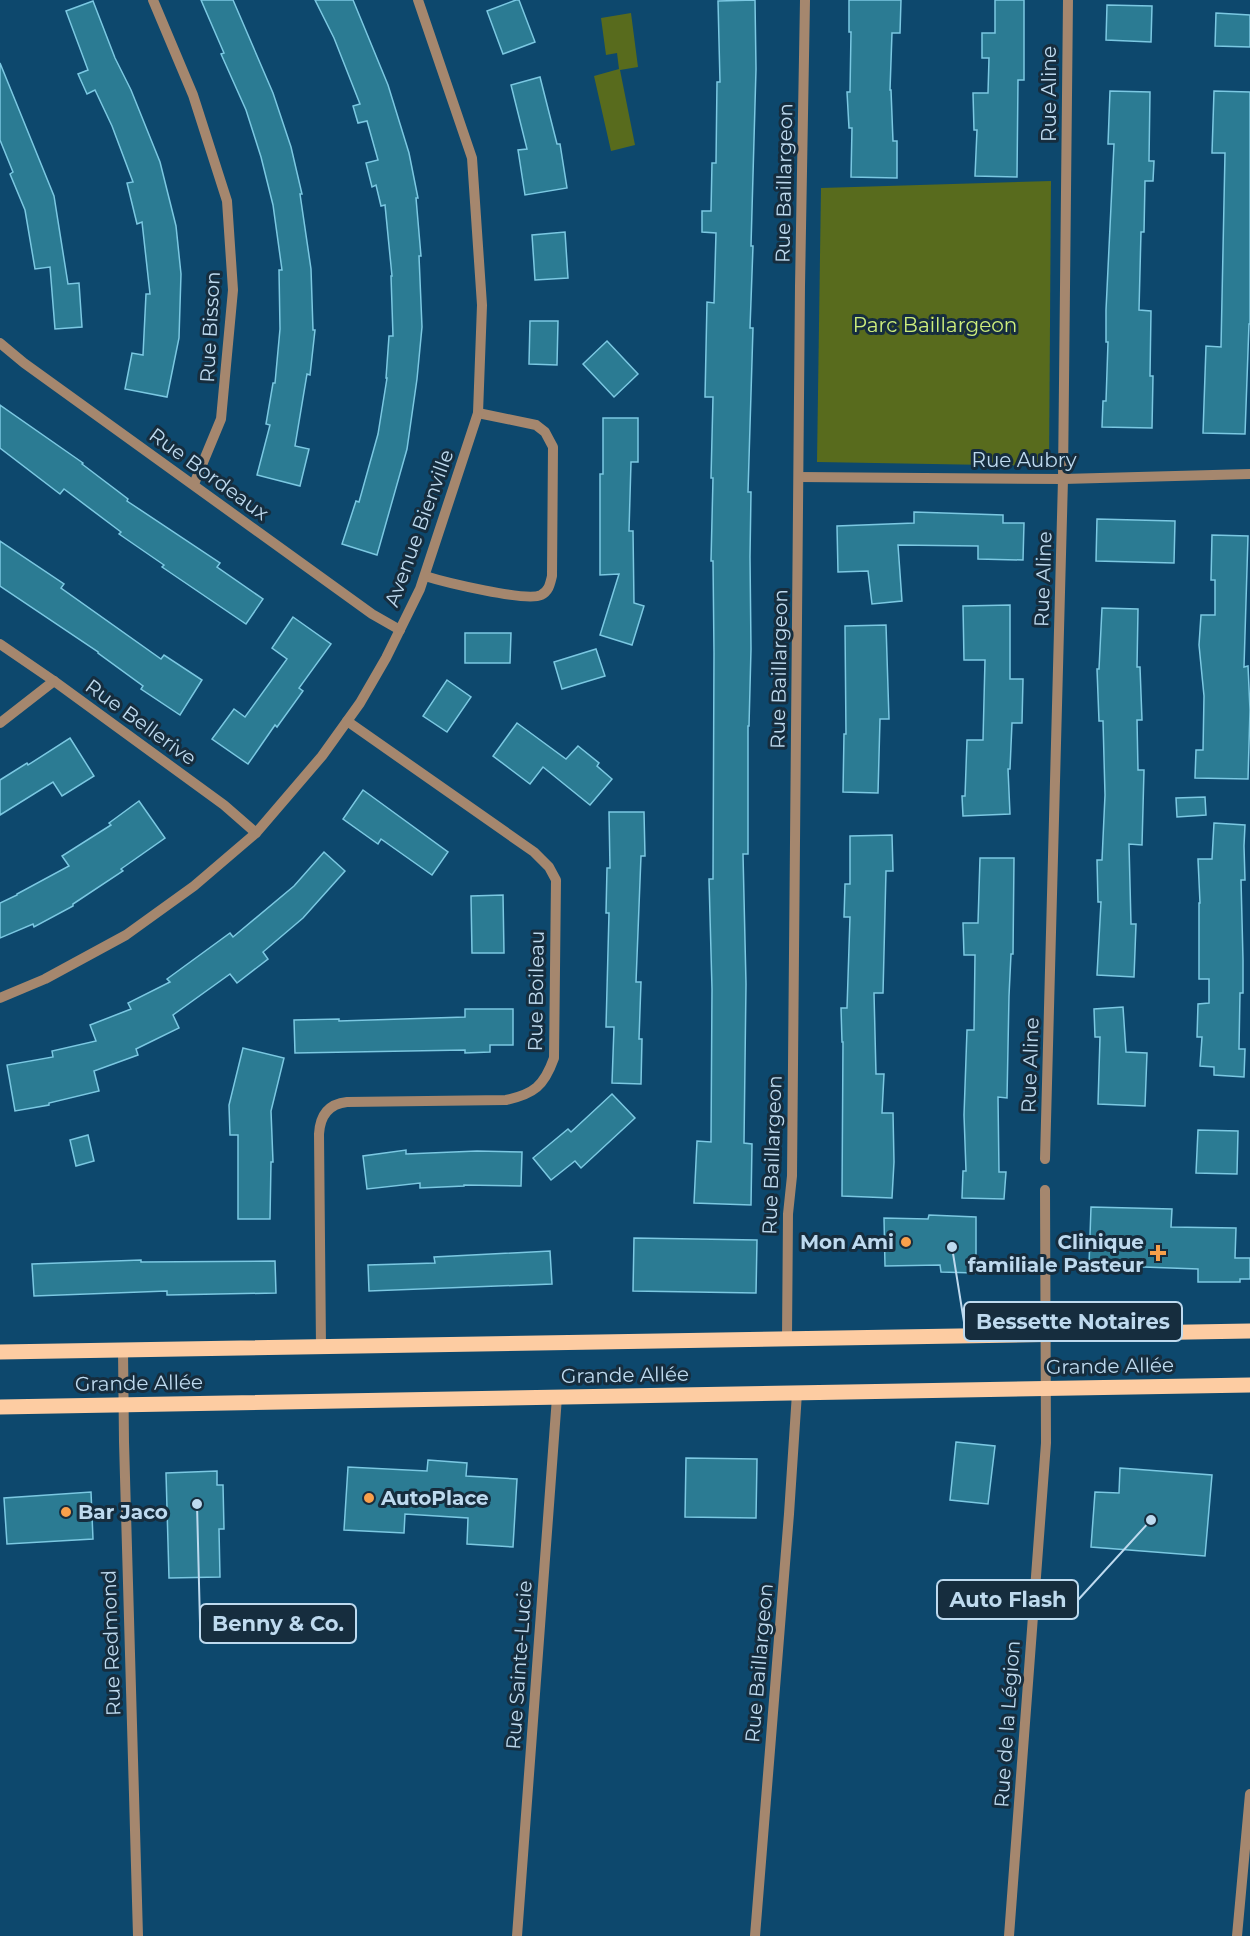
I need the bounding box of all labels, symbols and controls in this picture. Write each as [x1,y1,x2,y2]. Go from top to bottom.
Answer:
street label: Rue Aline [1037,46,1061,142]
street label: Rue Baillargeon [771,103,797,263]
street label: Rue Bisson [195,271,225,383]
park label: Parc Baillargeon [853,313,1017,337]
street label: Rue Bordeaux [145,423,274,526]
street label: Avenue Bienville [379,446,459,610]
street label: Rue Aubry [971,448,1077,472]
street label: Rue Aline [1029,531,1057,627]
street label: Rue Baillargeon [766,589,792,749]
street label: Rue Bellerive [81,674,201,770]
street label: Rue Boileau [523,930,549,1052]
street label: Rue Aline [1016,1017,1044,1113]
street label: Rue Baillargeon [757,1075,787,1235]
place label: Mon Ami [800,1230,894,1254]
place label: Clinique familiale Pasteur [968,1230,1144,1277]
marker: Mon Ami [899,1235,913,1249]
marker: Clinique familiale Pasteur [1149,1244,1167,1262]
callout: Bessette Notaires [964,1302,1182,1341]
text: Bessette Notaires [976,1309,1170,1334]
street label: Grande Allée [1046,1353,1174,1379]
street label: Grande Allée [561,1362,689,1388]
street label: Grande Allée [75,1370,203,1396]
place label: AutoPlace [380,1486,489,1510]
marker: AutoPlace [362,1491,376,1505]
place label: Bar Jaco [78,1500,168,1524]
marker: Bar Jaco [59,1505,73,1519]
street label: Rue Redmond [96,1570,126,1716]
street label: Rue Sainte-Lucie [501,1580,537,1750]
callout: Auto Flash [937,1580,1078,1619]
street label: Rue Baillargeon [740,1582,778,1744]
text: Auto Flash [948,1587,1067,1612]
callout: Benny & Co. [200,1604,356,1643]
text: Benny & Co. [212,1611,344,1636]
street label: Rue de la Légion [989,1640,1025,1808]

